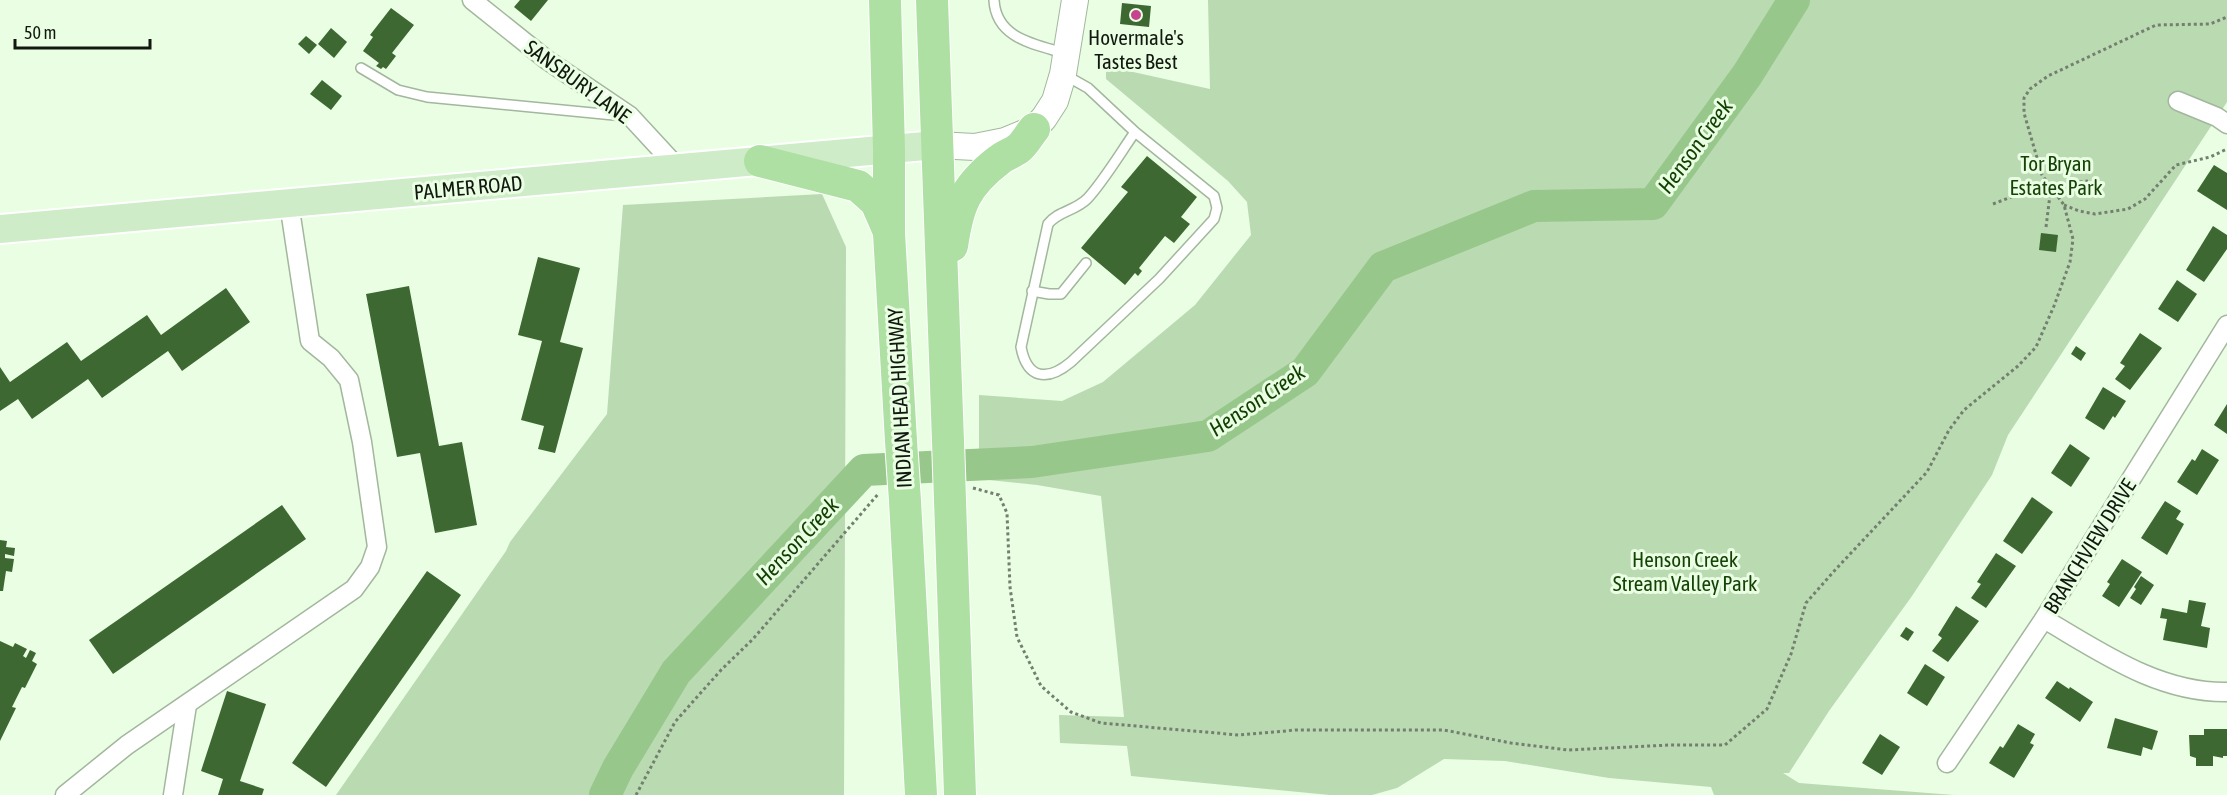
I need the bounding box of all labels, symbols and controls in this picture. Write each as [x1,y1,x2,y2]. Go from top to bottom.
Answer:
marker: Hovermale's Tastes Best [1129,8,1143,22]
scale bar [15,12,150,50]
text: 50 m [24,22,56,43]
place label: Hovermale's Tastes Best [1088,25,1184,73]
street label: SANSBURY LANE [520,35,636,127]
water label: Henson Creek [1652,94,1738,198]
park label: Tor Bryan Estates Park [2010,151,2102,199]
street label: PALMER ROAD [413,170,523,204]
street label: INDIAN HEAD HIGHWAY [882,306,916,489]
water label: Henson Creek [1204,358,1310,442]
street label: BRANCHVIEW DRIVE [2038,474,2140,618]
water label: Henson Creek [750,492,844,590]
park label: Henson Creek Stream Valley Park [1613,547,1757,595]

